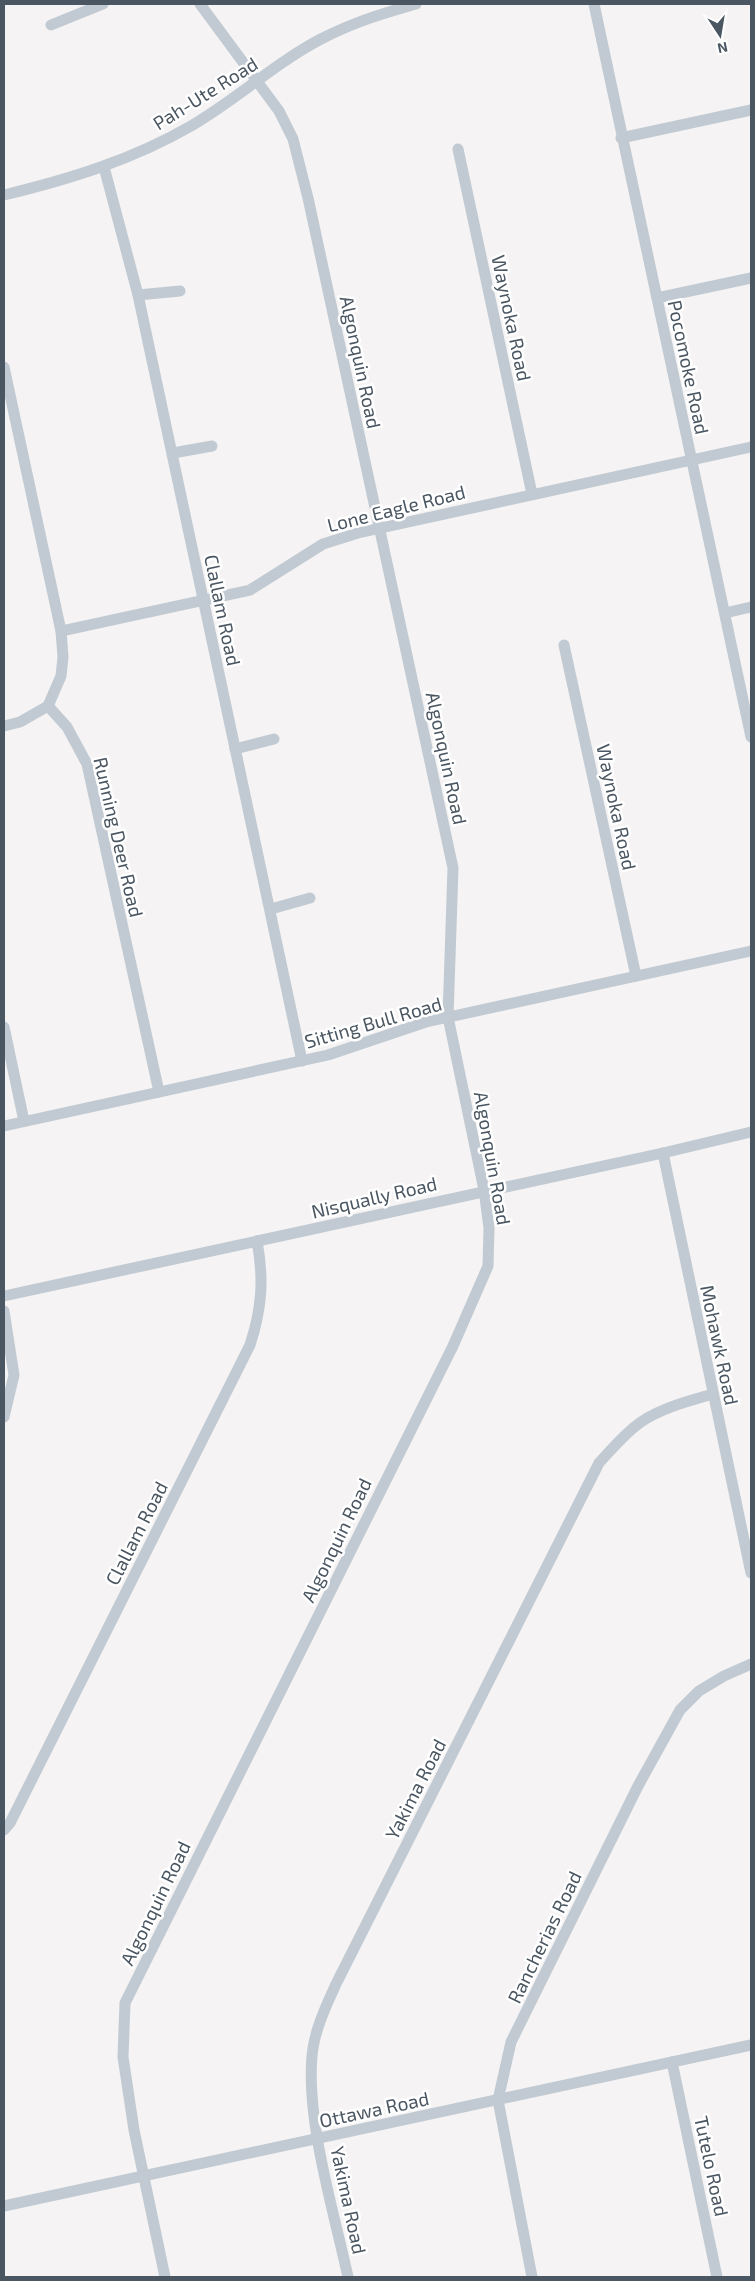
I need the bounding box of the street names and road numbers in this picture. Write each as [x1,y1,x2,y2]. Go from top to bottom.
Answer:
street label: Pah-Ute Road [148,52,262,134]
street label: Waynoka Road [487,253,537,383]
street label: Algonquin Road [336,293,386,431]
street label: Pocomoke Road [664,298,714,436]
street label: Lone Eagle Road [325,480,467,536]
street label: Clallam Road [200,552,246,668]
street label: Algonquin Road [422,689,472,827]
street label: Waynoka Road [592,742,642,872]
street label: Running Deer Road [89,755,149,919]
street label: Sitting Bull Road [302,991,444,1053]
street label: Algonquin Road [470,1089,516,1227]
street label: Nisqually Road [309,1171,439,1223]
street label: Mohawk Road [696,1283,744,1407]
street label: Algonquin Road [296,1474,376,1606]
street label: Clallam Road [100,1477,172,1589]
street label: Yakima Road [380,1735,450,1843]
street label: Algonquin Road [115,1837,195,1969]
street label: Rancherias Road [502,1867,586,2007]
street label: Ottawa Road [317,2086,431,2132]
street label: Tutelo Road [690,2114,734,2218]
street label: Yakima Road [326,2144,372,2256]

